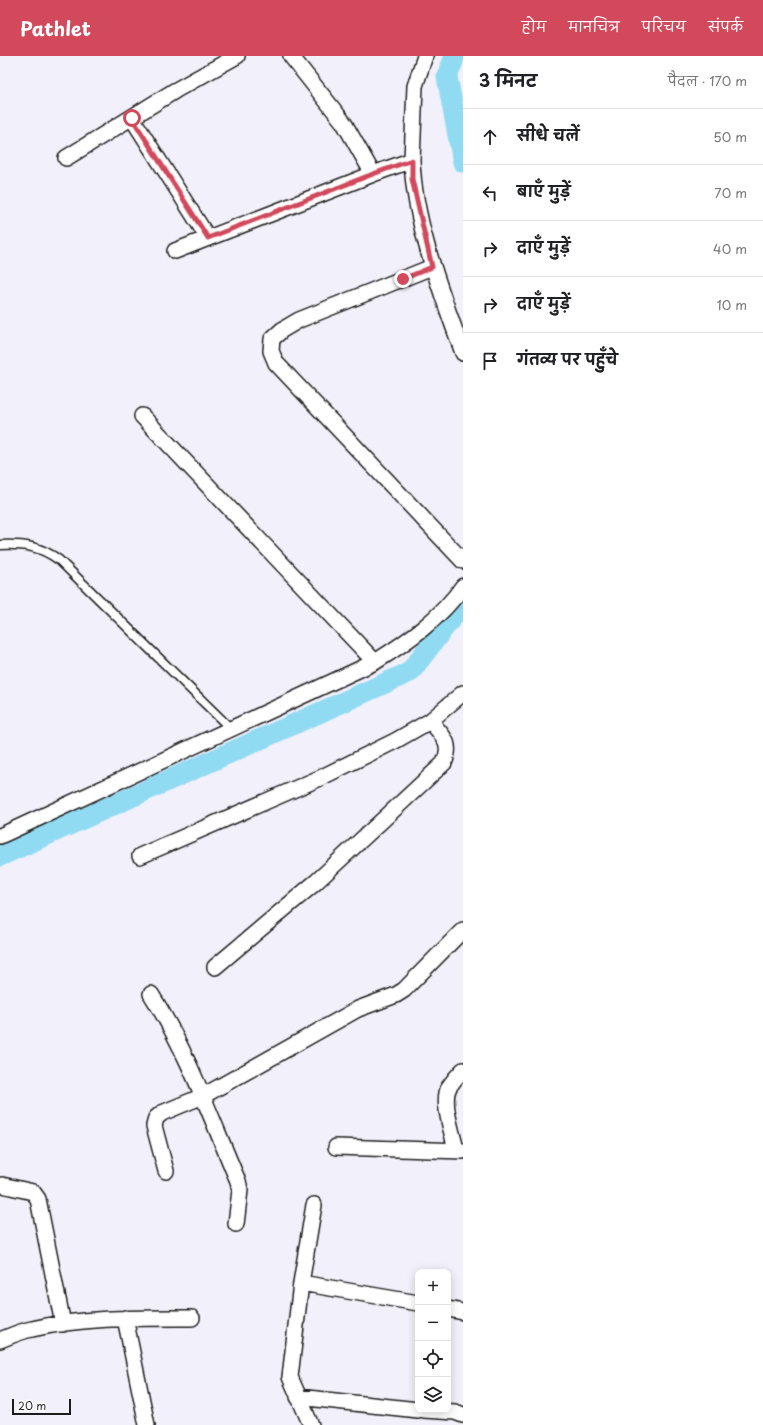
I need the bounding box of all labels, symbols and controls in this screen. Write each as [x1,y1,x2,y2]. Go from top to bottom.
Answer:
text: Pathlet [20,14,91,42]
text: होम [522,16,546,37]
text: मानचित्र [568,16,620,37]
text: परिचय [642,16,686,37]
text: संपर्क [708,16,743,37]
text: 3 मिनट [479,67,537,93]
text: पैदल · 170 m [668,71,747,90]
route start [123,109,141,127]
text: सीधे चलें [517,123,579,146]
icon: ahead [479,126,501,148]
text: 50 m [713,127,747,146]
text: बाएँ मुड़ें [517,179,571,202]
icon: left [479,182,501,204]
text: 70 m [714,183,747,202]
text: दाएँ मुड़ें [517,235,570,258]
icon: right [479,238,501,260]
text: 40 m [713,239,747,258]
route end [394,270,412,288]
text: दाएँ मुड़ें [517,291,570,314]
icon: right [479,294,501,316]
text: 10 m [717,295,747,314]
text: गंतव्य पर पहुँचे [517,347,618,370]
icon: arrive [479,350,501,372]
map controls [415,1269,451,1413]
button: + [415,1269,451,1305]
button: − [415,1305,451,1341]
button: locate [415,1341,451,1377]
button: layers [415,1377,451,1413]
scale bar [12,1397,71,1416]
text: 20 m [18,1397,46,1414]

